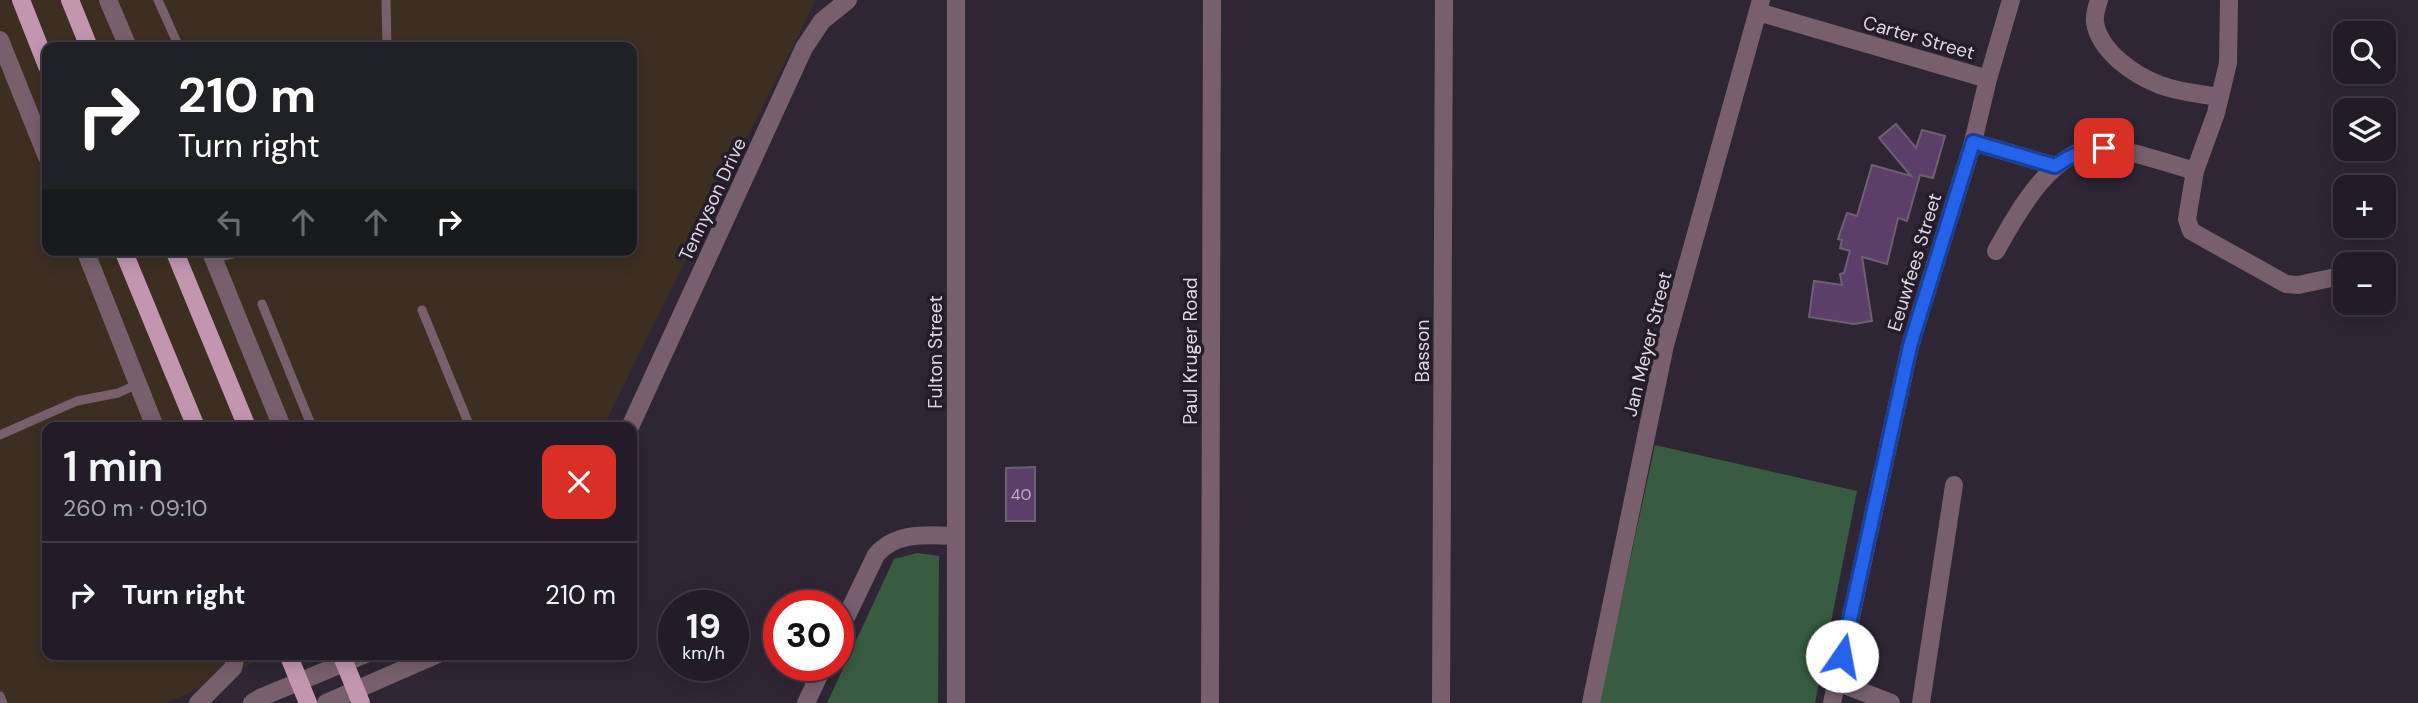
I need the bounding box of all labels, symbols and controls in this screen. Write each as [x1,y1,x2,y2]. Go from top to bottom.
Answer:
street label: Carter Street [1860,10,1978,65]
map controls [2333,21,2396,315]
button: search [2333,21,2396,84]
text: 210 m [178,63,316,127]
icon: right [63,70,154,161]
button: layers [2333,98,2396,161]
pin [2074,118,2134,178]
text: Turn right [178,125,320,167]
icon: arrive [2085,129,2123,167]
street label: Tennyson Drive [673,134,752,265]
button: + [2333,175,2396,238]
street label: Eeuwfees Street [1882,190,1947,334]
icon: left [211,203,249,241]
icon: ahead [284,203,322,241]
icon: ahead [357,203,395,241]
icon: right [430,203,468,241]
button: − [2333,252,2396,315]
street label: Jan Meyer Street [1617,269,1678,419]
street label: Paul Kruger Road [1178,277,1203,425]
street label: Fulton Street [923,295,948,409]
street label: Basson [1410,319,1435,383]
text: 1 min [63,439,163,494]
button: close [542,445,616,519]
house number: 40 [1011,484,1031,505]
text: 260 m · 09:10 [63,493,208,523]
icon: right [63,576,101,614]
text: Turn right [122,578,246,612]
text: 210 m [545,578,616,612]
speed limit sign: 30 [763,590,854,681]
text: 19 [686,603,721,649]
position arrow [1805,619,1879,693]
text: km/h [682,641,725,665]

